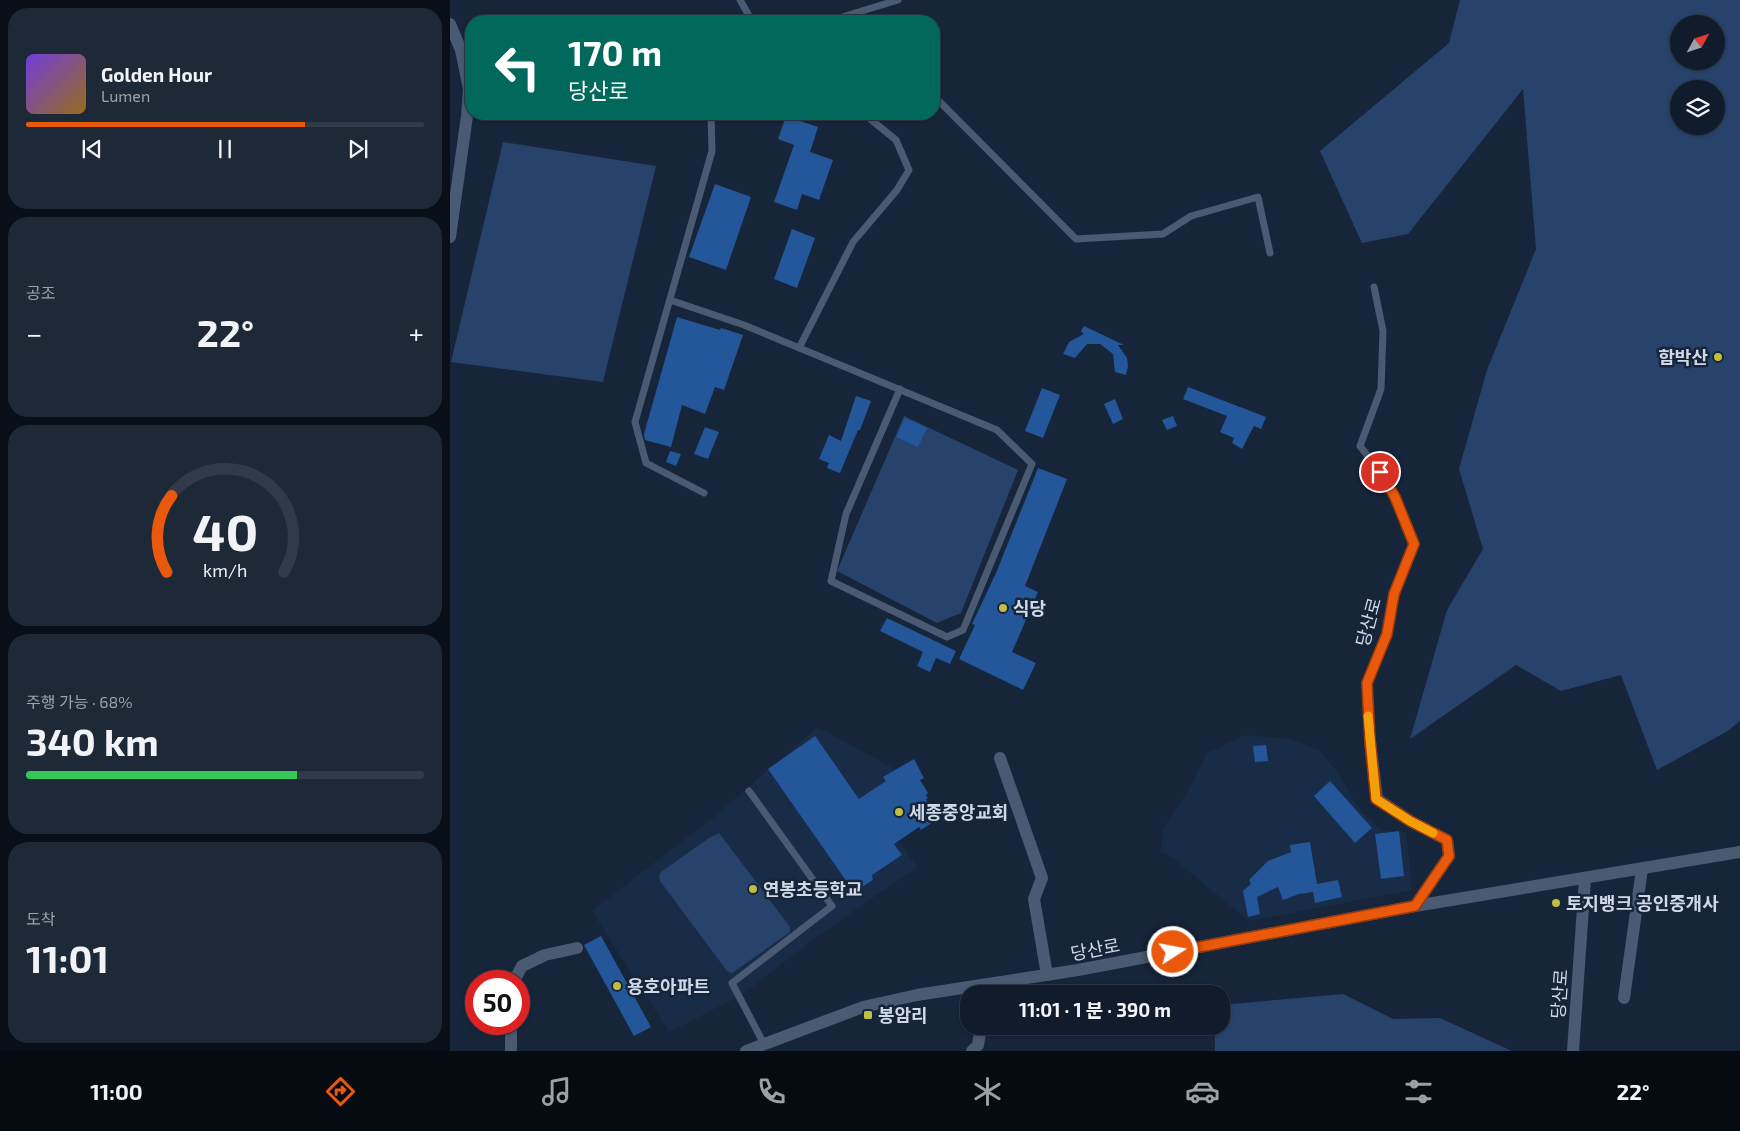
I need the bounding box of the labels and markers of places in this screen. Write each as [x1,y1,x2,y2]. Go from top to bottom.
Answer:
place label: 함박산 [1658,346,1708,368]
marker: 함박산 [1712,351,1724,363]
pin [1359,451,1401,493]
place label: 식당 [1013,597,1046,619]
marker: 식당 [997,602,1009,614]
place label: 세종중앙교회 [909,801,1008,823]
marker: 세종중앙교회 [893,806,905,818]
place label: 연봉초등학교 [763,878,862,900]
marker: 연봉초등학교 [747,883,759,895]
place label: 토지뱅크 공인중개사 [1566,892,1719,914]
marker: 토지뱅크 공인중개사 [1550,897,1562,909]
place label: 용호아파트 [627,975,710,997]
marker: 용호아파트 [611,980,623,992]
place label: 봉암리 [878,1004,928,1026]
marker: 봉암리 [862,1009,874,1021]

